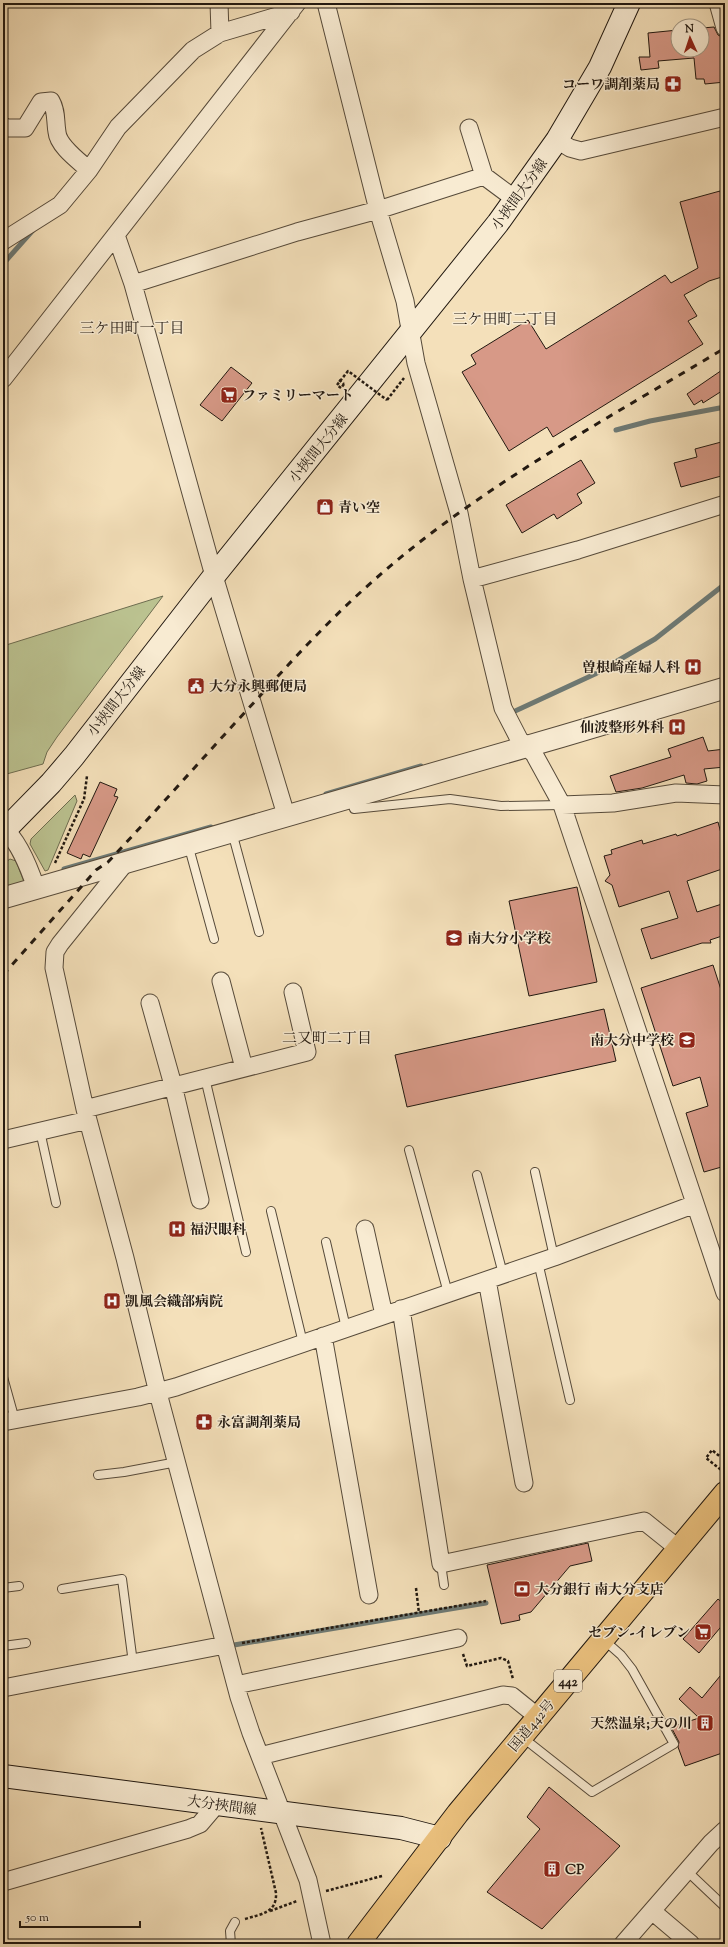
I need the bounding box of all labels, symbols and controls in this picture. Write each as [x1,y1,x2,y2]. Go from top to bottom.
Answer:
north arrow [670,18,710,58]
text: N [684,21,695,37]
pharmacy icon: コーワ調剤薬局 [663,74,683,94]
place label: コーワ調剤薬局 [562,76,660,96]
street label: 小挾間大分線 [488,155,553,235]
district label: 三ケ田町二丁目 [452,310,558,331]
district label: 三ケ田町一丁目 [79,319,185,340]
supermarket icon: ファミリーマート [219,385,239,405]
place label: ファミリーマート [242,387,354,407]
street label: 小挾間大分線 [285,410,354,488]
shop icon: 青い空 [315,497,335,517]
place label: 青い空 [338,499,380,519]
hospital icon: 曽根崎産婦人科 [683,657,703,677]
place label: 曽根崎産婦人科 [582,659,681,679]
street label: 小挾間大分線 [84,663,151,741]
public building icon: 大分永興郵便局 [186,676,206,696]
place label: 大分永興郵便局 [209,678,307,698]
hospital icon: 仙波整形外科 [667,717,687,737]
place label: 仙波整形外科 [580,719,665,739]
school or university icon: 南大分小学校 [444,928,464,948]
place label: 南大分小学校 [467,930,551,950]
district label: 二又町二丁目 [282,1029,372,1050]
school or university icon: 南大分中学校 [677,1030,697,1050]
place label: 南大分中学校 [590,1032,674,1052]
hospital icon: 福沢眼科 [167,1219,187,1239]
place label: 福沢眼科 [190,1221,247,1241]
hospital icon: 凱風会織部病院 [102,1291,122,1311]
place label: 凱風会織部病院 [125,1293,223,1313]
pharmacy icon: 永富調剤薬局 [194,1412,214,1432]
place label: 永富調剤薬局 [217,1414,301,1434]
bank icon: 大分銀行 南大分支店 [512,1579,532,1599]
place label: 大分銀行 南大分支店 [535,1581,664,1601]
supermarket icon: セブン-イレブン [693,1622,713,1642]
place label: セブン-イレブン [588,1624,690,1644]
road number: 442 [554,1670,582,1692]
street label: 国道442号 [505,1696,560,1757]
building icon: 天然温泉;天の川 [695,1713,715,1733]
place label: 天然温泉;天の川 [590,1715,692,1735]
street label: 大分挾間線 [186,1792,258,1822]
building icon: CP [542,1859,562,1879]
place label: CP [565,1861,584,1881]
scale bar [20,1903,140,1929]
text: 50 m [25,1909,49,1927]

